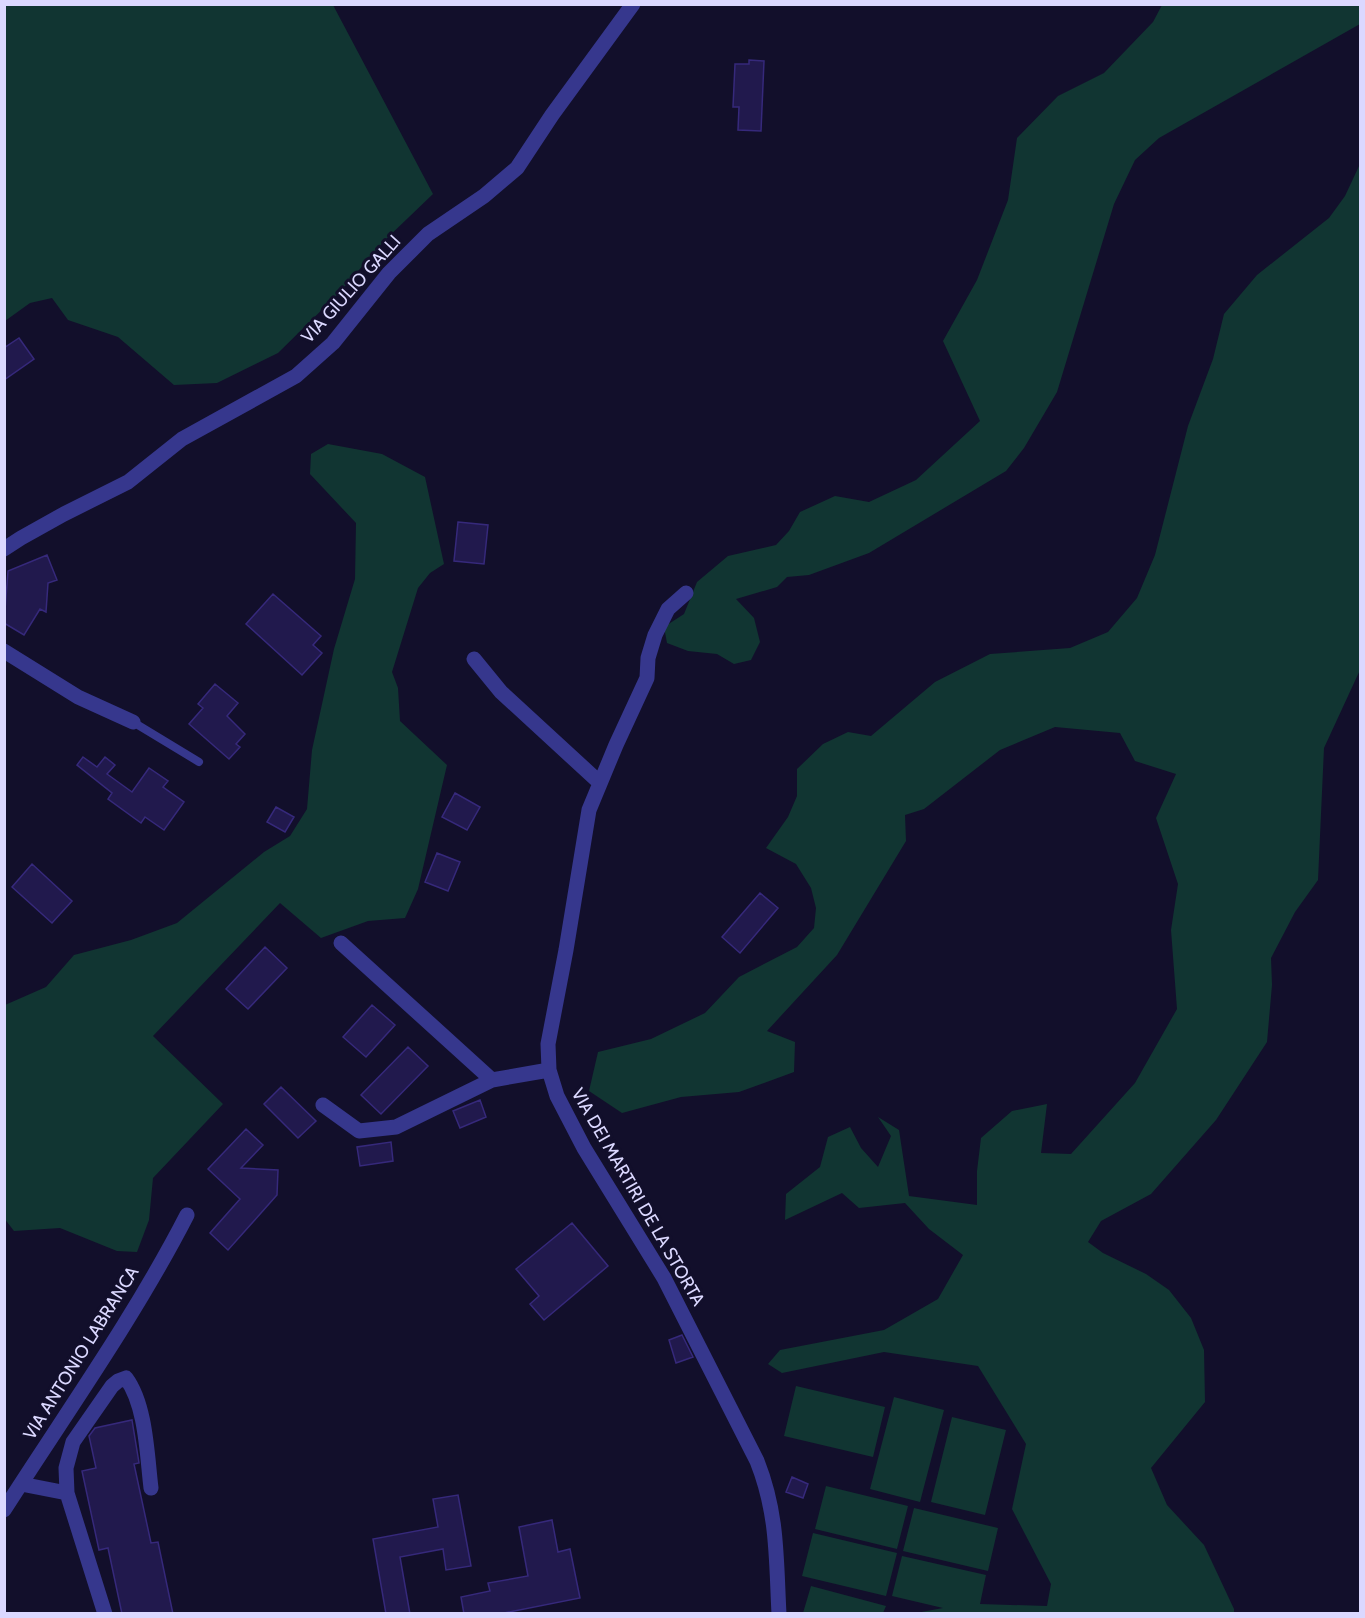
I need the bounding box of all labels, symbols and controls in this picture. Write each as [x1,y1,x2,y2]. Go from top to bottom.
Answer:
street label: VIA GIULIO GALLI [297,230,405,348]
street label: VIA DEI MARTIRI DE LA STORTA [567,1084,709,1310]
street label: VIA ANTONIO LABRANCA [19,1262,143,1444]

